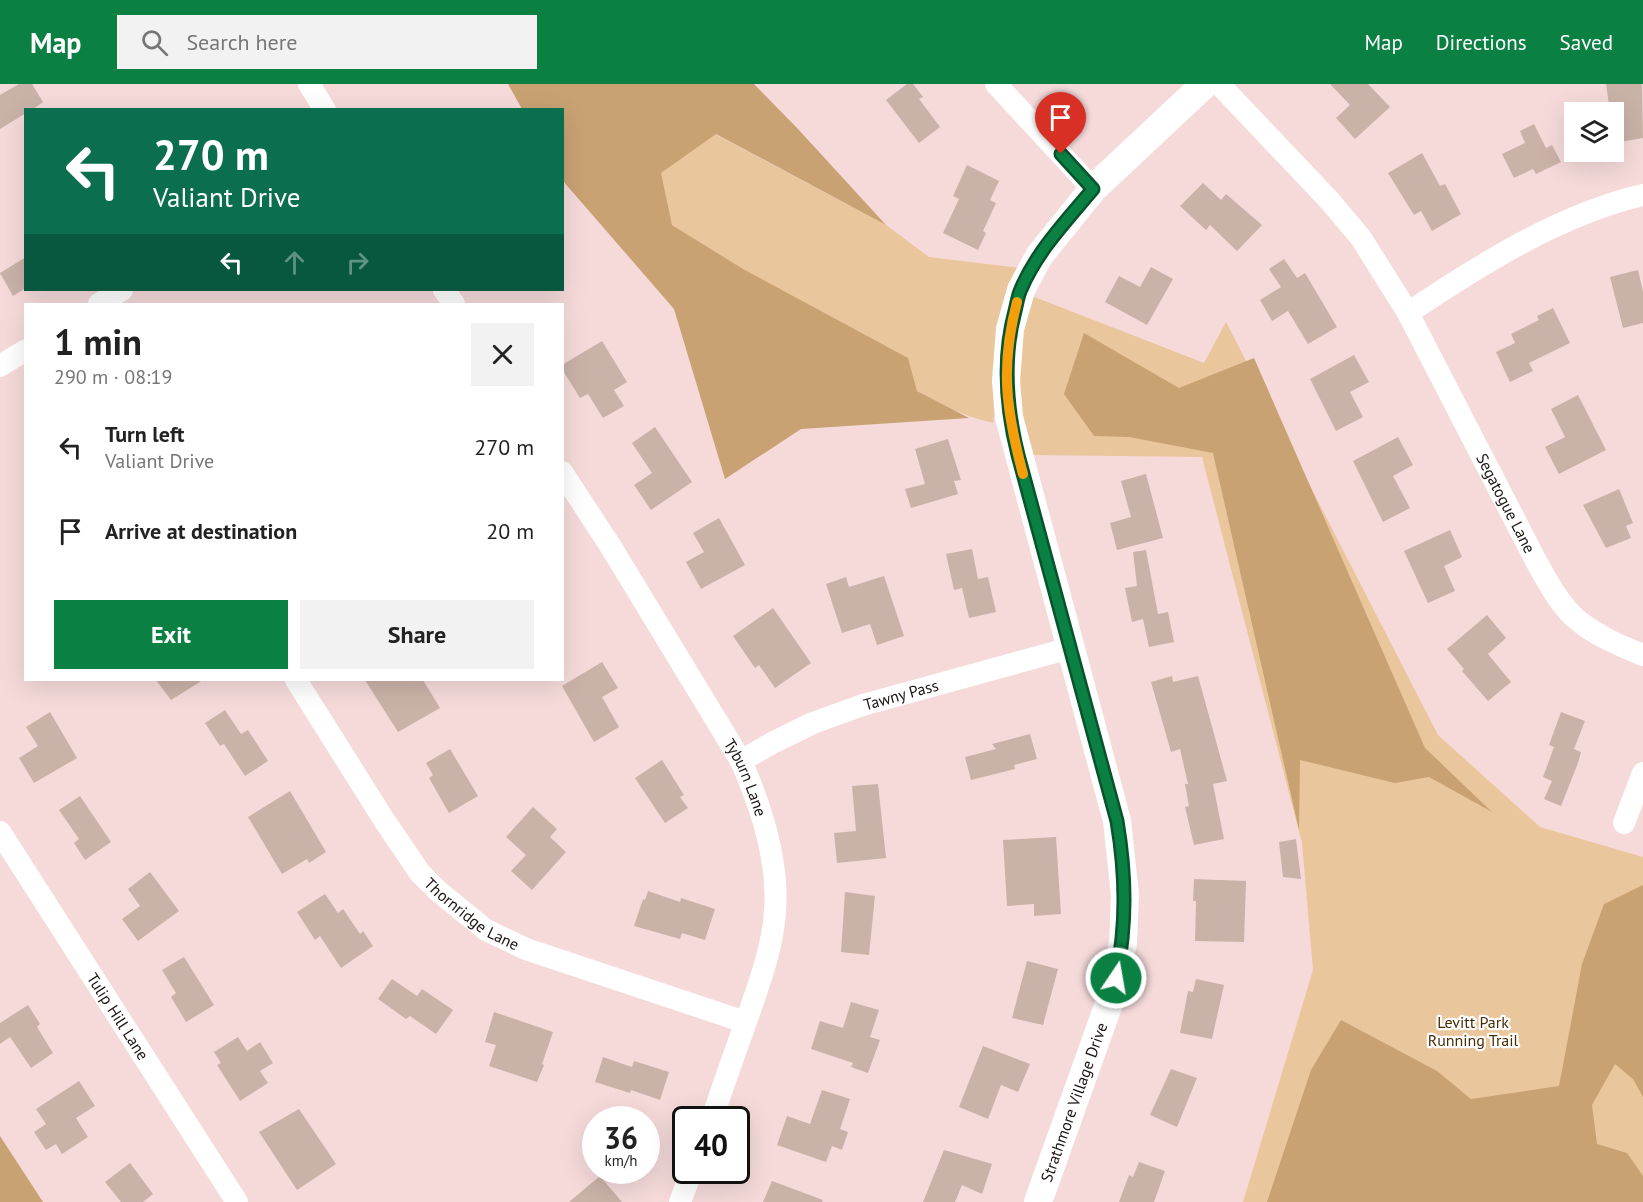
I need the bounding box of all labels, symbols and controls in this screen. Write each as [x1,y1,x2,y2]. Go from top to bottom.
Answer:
search box [117,15,537,69]
text: Map [30,24,81,61]
icon: search [138,26,171,59]
text: Search here [186,28,297,56]
text: Map [1364,29,1403,56]
text: Directions [1436,29,1527,56]
text: Saved [1560,29,1613,56]
pin [1035,92,1086,154]
icon: arrive [1044,101,1077,134]
map controls [1564,102,1624,162]
button: layers [1564,102,1624,162]
text: 270 m [153,127,269,182]
icon: left [54,132,132,210]
text: Valiant Drive [153,180,301,214]
icon: left [215,246,248,279]
icon: ahead [278,246,311,279]
icon: right [341,246,374,279]
text: 1 min [54,318,142,365]
button: close [471,323,534,386]
text: 290 m · 08:19 [54,364,172,390]
text: Turn left [105,420,185,448]
icon: left [54,431,87,464]
text: 270 m [474,433,534,461]
text: Valiant Drive [105,448,214,474]
street label: Segatogue Lane [1472,450,1540,556]
icon: arrive [54,515,87,548]
text: Arrive at destination [105,517,297,545]
text: 20 m [486,517,534,545]
button: Exit [54,600,288,669]
button: Share [300,600,534,669]
street label: Tawny Pass [861,675,941,714]
street label: Tyburn Lane [720,735,771,819]
street label: Thornridge Lane [420,873,522,954]
position arrow [1084,946,1148,1010]
street label: Tulip Hill Lane [83,969,153,1064]
park label: Levitt Park Running Trail [1428,1012,1519,1050]
street label: Strathmore Village Drive [1036,1020,1111,1185]
speed limit sign: 40 [672,1106,750,1184]
text: 36 [604,1118,638,1157]
text: km/h [605,1151,637,1170]

